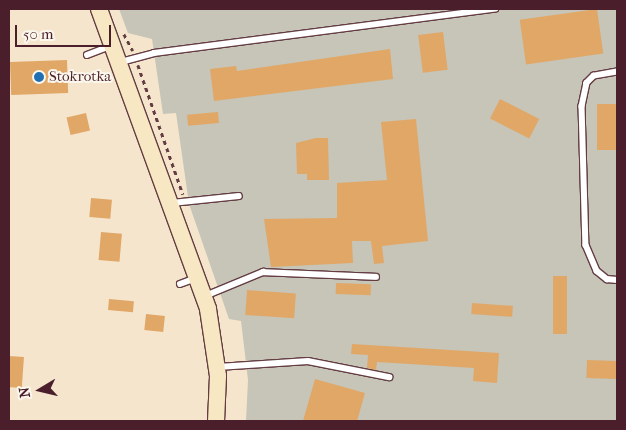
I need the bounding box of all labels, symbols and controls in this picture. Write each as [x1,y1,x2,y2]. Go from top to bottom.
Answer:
scale bar [18,15,114,47]
text: 50 m [23,25,53,43]
place label: Stokrotka [49,68,111,86]
marker: Stokrotka [33,71,45,83]
north arrow [15,365,65,415]
text: N [15,386,34,399]

